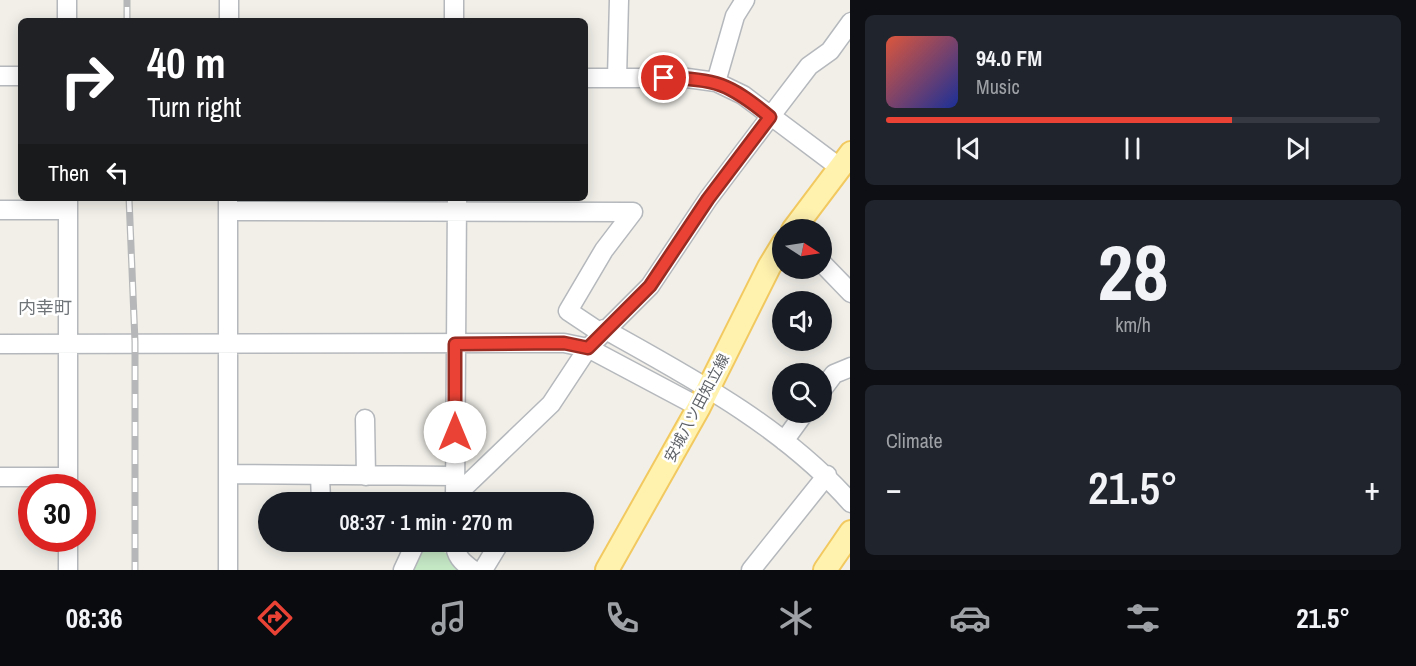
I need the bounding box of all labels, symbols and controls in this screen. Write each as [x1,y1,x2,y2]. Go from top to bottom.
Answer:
text: 40 m [147,35,226,91]
icon: right [48,42,126,120]
text: 94.0 FM [976,43,1042,73]
pin [638,52,689,103]
icon: arrive [647,61,680,94]
text: Music [976,73,1020,100]
text: Turn right [147,89,241,125]
icon: previous [952,132,985,165]
icon: pause [1116,132,1149,165]
icon: next [1281,132,1314,165]
icon: left [101,156,134,189]
text: Then [48,158,89,188]
north arrow [772,219,832,279]
map controls [772,219,832,423]
text: 28 [1097,219,1169,324]
button: sound [772,291,832,351]
district label: 内幸町 [18,295,72,320]
text: km/h [1115,311,1151,338]
street label: 安城八ツ田知立線 [659,350,734,466]
button: search [772,363,832,423]
position arrow [423,400,487,464]
text: Climate [886,427,943,454]
text: 21.5° [1088,457,1178,518]
text: − [886,466,902,510]
text: + [1364,466,1380,510]
speed limit sign: 30 [18,474,96,552]
text: 08:37 · 1 min · 270 m [339,507,513,537]
icon: directions [254,597,296,639]
icon: music [428,597,470,639]
icon: phone [601,597,643,639]
icon: climate [775,597,817,639]
icon: car [949,597,991,639]
icon: filters [1122,597,1164,639]
text: 08:36 [66,600,122,636]
text: 21.5° [1296,600,1350,636]

